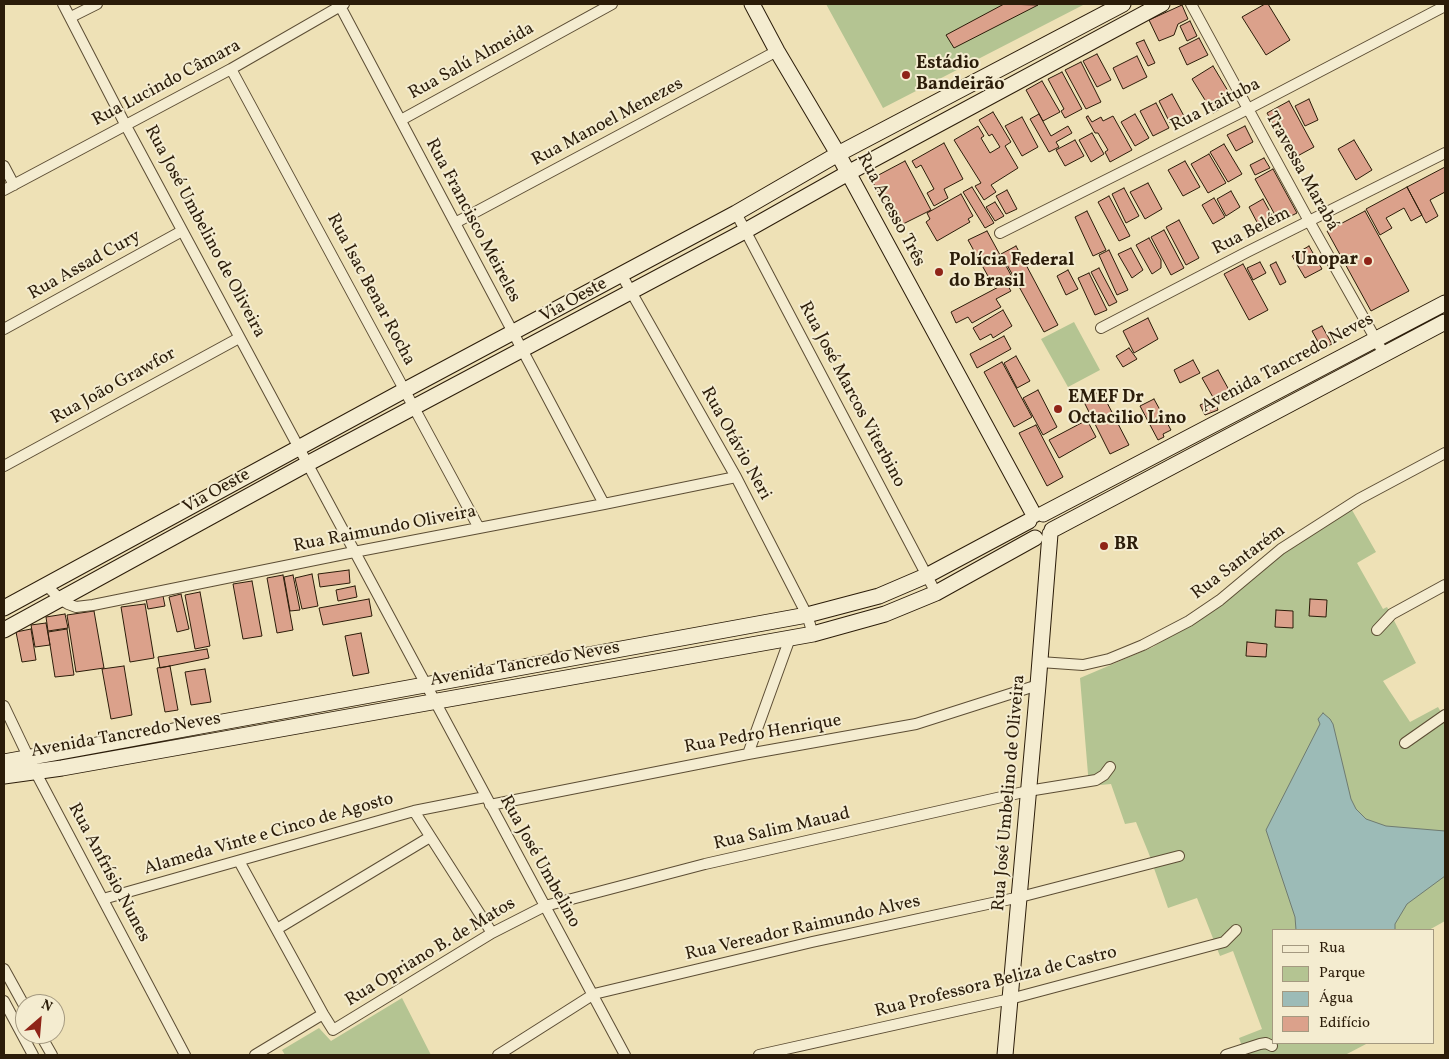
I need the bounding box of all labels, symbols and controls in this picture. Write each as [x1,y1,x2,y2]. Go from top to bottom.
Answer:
street label: Rua Salú Almeida [405,19,539,105]
street label: Rua Lucindo Câmara [89,36,245,132]
place label: Estádio Bandeirão [916,54,1005,96]
marker: Estádio Bandeirão [900,69,912,81]
street label: Rua Manoel Menezes [529,74,687,172]
street label: Rua Itaituba [1168,74,1264,138]
street label: Travessa Marabá [1259,109,1343,235]
street label: Rua José Umbelino de Oliveira [139,122,269,342]
street label: Rua Francisco Meireles [420,135,524,307]
street label: Rua Acesso Três [851,149,929,271]
street label: Rua Belém [1209,203,1295,261]
street label: Rua Isac Benar Rocha [321,210,419,370]
street label: Rua Assad Cury [25,226,145,306]
place label: Unopar [1294,250,1358,272]
place label: Polícia Federal do Brasil [949,251,1074,294]
marker: Unopar [1362,255,1374,267]
marker: Polícia Federal do Brasil [933,266,945,278]
street label: Via Oeste [537,274,611,328]
street label: Rua José Marcos Viterbino [793,298,909,492]
street label: Avenida Tancredo Neves [1198,309,1378,419]
street label: Rua João Grawfor [48,344,180,430]
street label: Rua Otávio Neri [695,384,775,504]
place label: EMEF Dr Octacilio Lino [1068,388,1186,430]
marker: EMEF Dr Octacilio Lino [1052,403,1064,415]
street label: Via Oeste [180,465,254,519]
street label: Rua Raimundo Oliveira [292,502,478,558]
street label: Rua Santarém [1188,521,1290,605]
place label: BR [1114,535,1139,557]
marker: BR [1098,540,1110,552]
street label: Avenida Tancredo Neves [428,638,622,692]
street label: Rua José Umbelino de Oliveira [989,674,1031,912]
street label: Avenida Tancredo Neves [29,709,223,763]
street label: Rua Pedro Henrique [683,711,843,759]
street label: Alameda Vinte e Cinco de Agosto [142,789,396,881]
street label: Rua José Umbelino [494,792,584,932]
street label: Rua Anfrísio Nunes [62,800,154,946]
street label: Rua Salim Mauad [712,804,852,856]
street label: Rua Vereador Raimundo Alves [683,891,923,967]
street label: Rua Opriano B. de Matos [342,894,520,1012]
legend [1272,929,1434,1044]
text: Rua [1319,938,1345,959]
street label: Rua Professora Beliza de Castro [873,942,1119,1024]
text: Parque [1319,963,1365,984]
text: Água [1319,988,1353,1009]
north arrow [15,994,65,1044]
text: N [38,995,55,1017]
text: Edifício [1319,1013,1370,1034]

